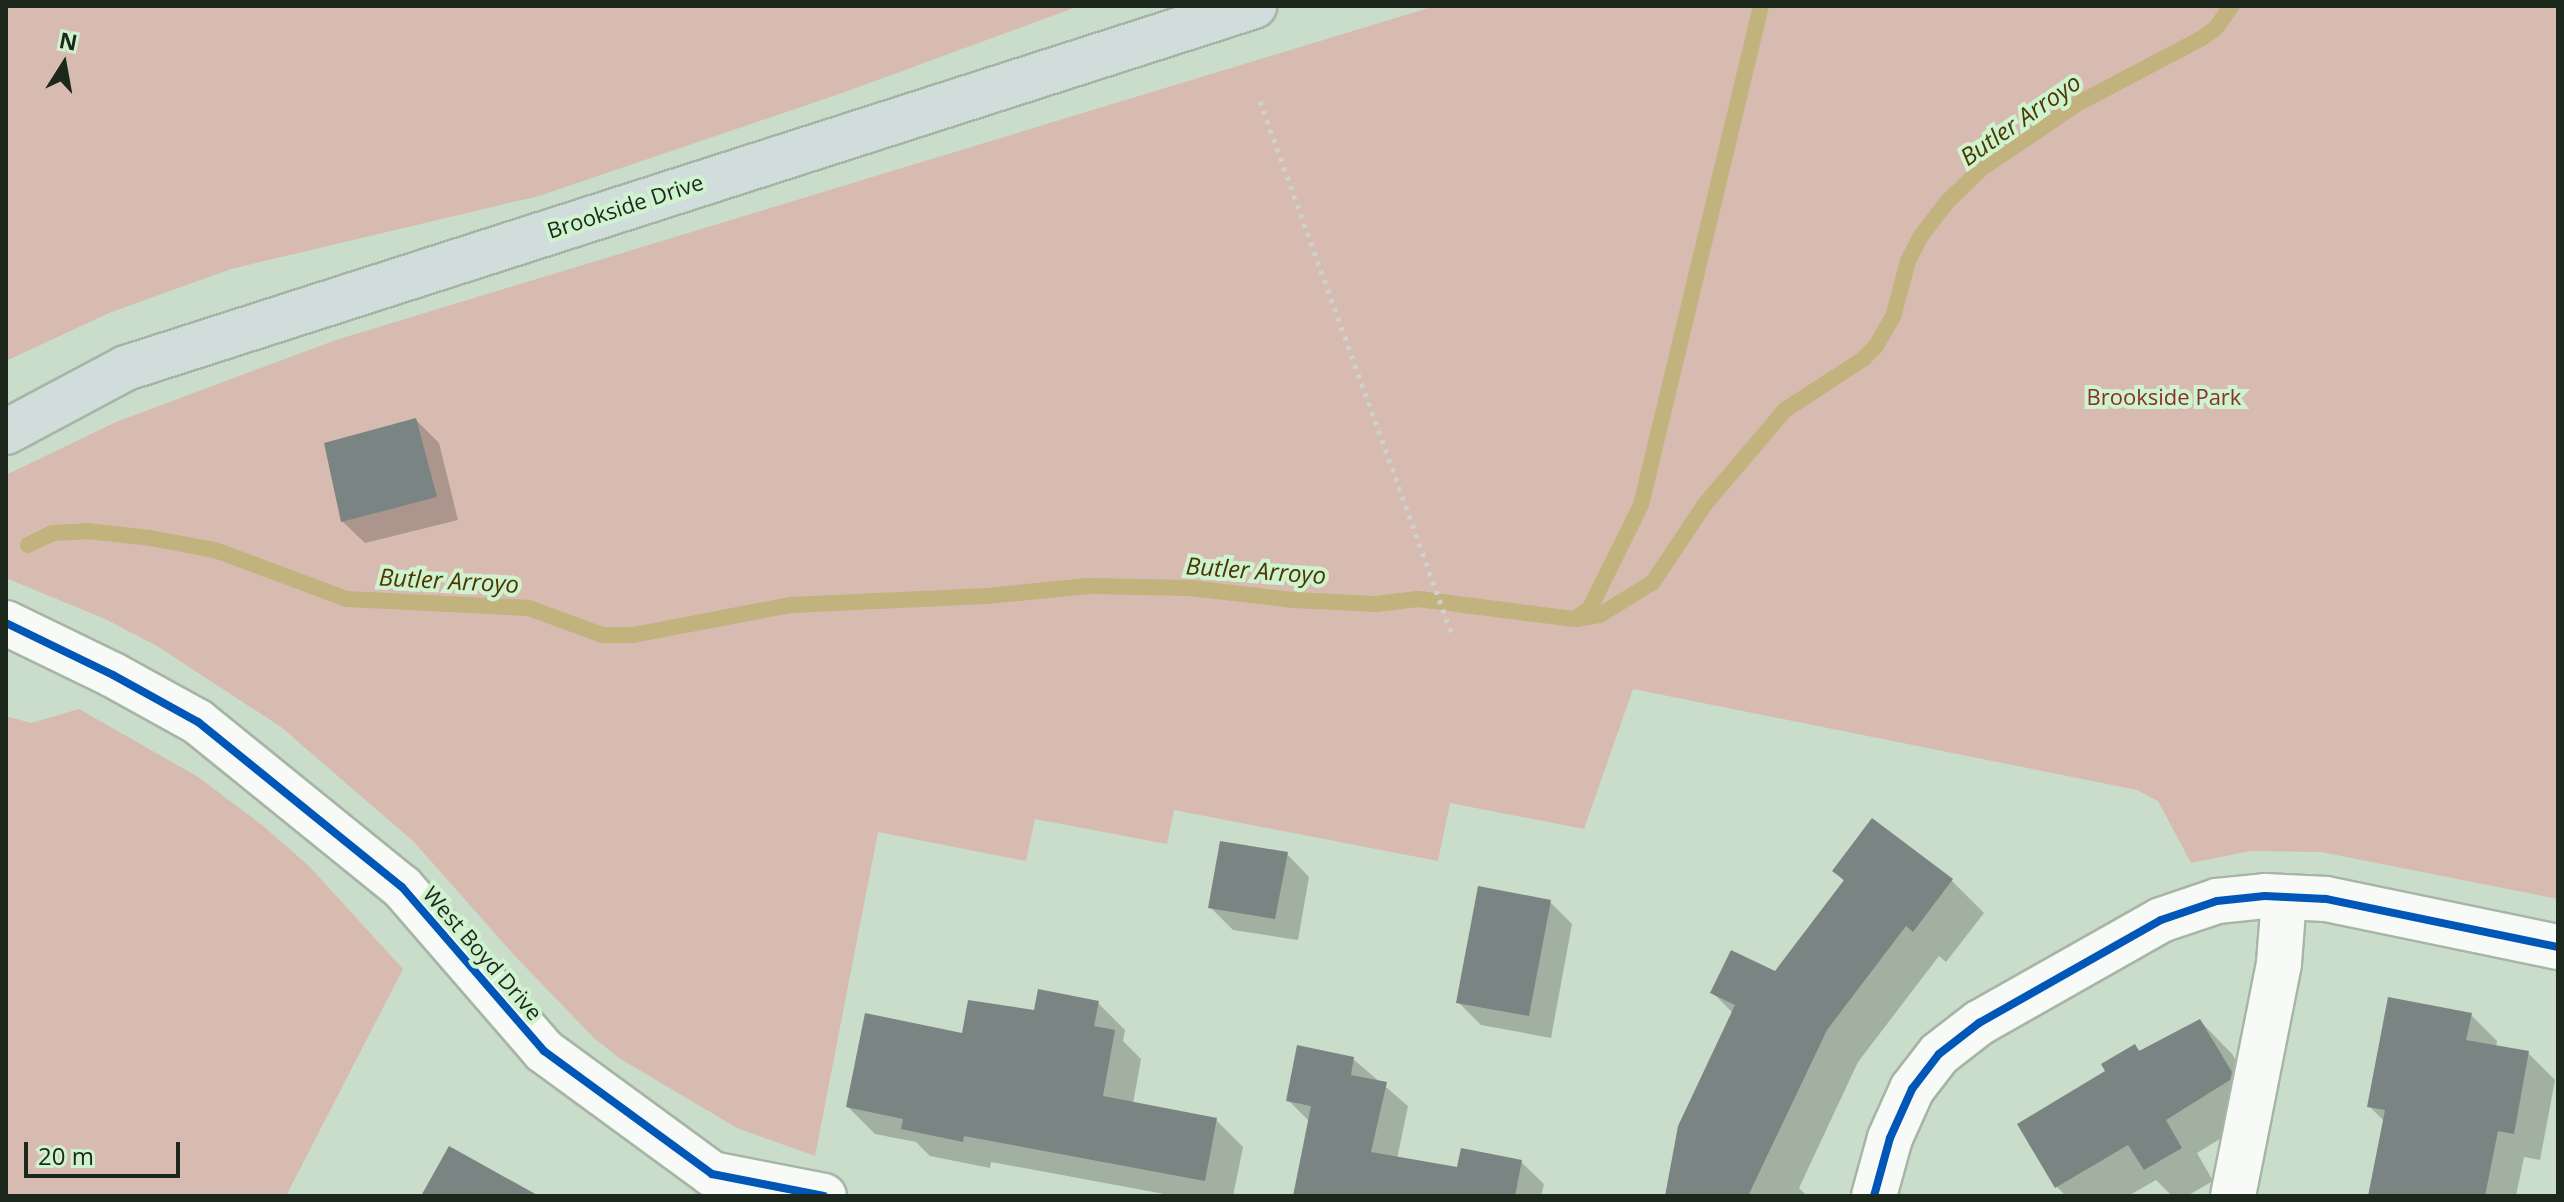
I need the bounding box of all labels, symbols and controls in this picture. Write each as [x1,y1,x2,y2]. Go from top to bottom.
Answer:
north arrow [24,24,104,104]
text: N [57,24,80,57]
water label: Butler Arroyo [1954,67,2086,171]
street label: Brookside Drive [544,168,706,244]
park label: Brookside Park [2087,384,2241,410]
water label: Butler Arroyo [1185,551,1327,589]
water label: Butler Arroyo [378,562,520,598]
street label: West Boyd Drive [418,881,548,1025]
scale bar [28,1126,184,1176]
text: 20 m [38,1139,94,1172]

